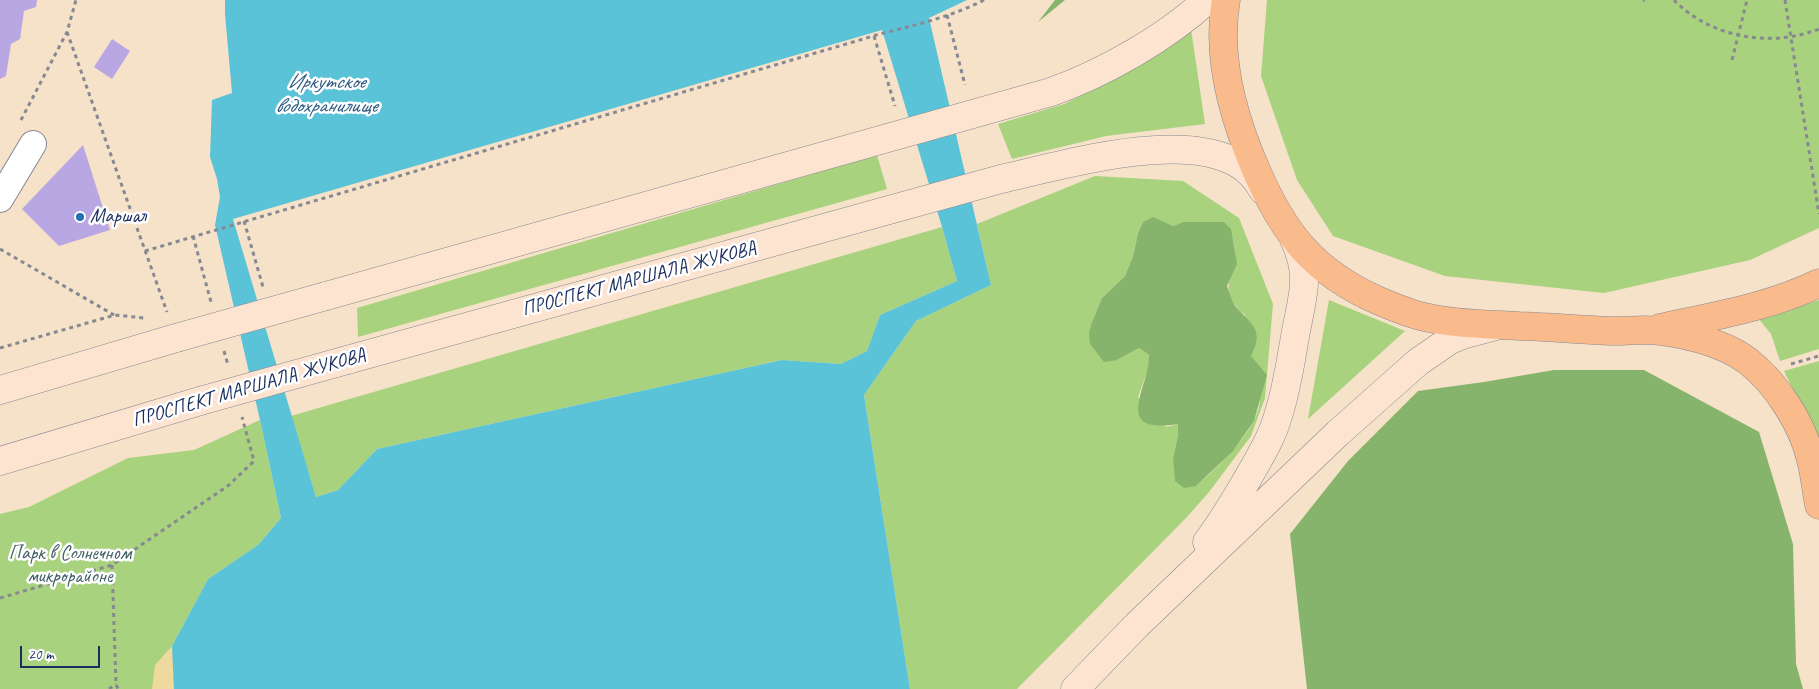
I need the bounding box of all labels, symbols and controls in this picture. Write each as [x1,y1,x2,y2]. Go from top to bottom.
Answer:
water label: Иркутское водохранилище [275,69,377,119]
place label: Маршал [90,205,146,229]
marker: Маршал [74,211,86,223]
street label: ПРОСПЕКТ МАРШАЛА ЖУКОВА [519,236,759,322]
street label: ПРОСПЕКТ МАРШАЛА ЖУКОВА [130,343,368,433]
park label: Парк в Солнечном микрорайоне [9,542,131,589]
scale bar [22,636,102,668]
text: 20 m [28,645,54,664]

